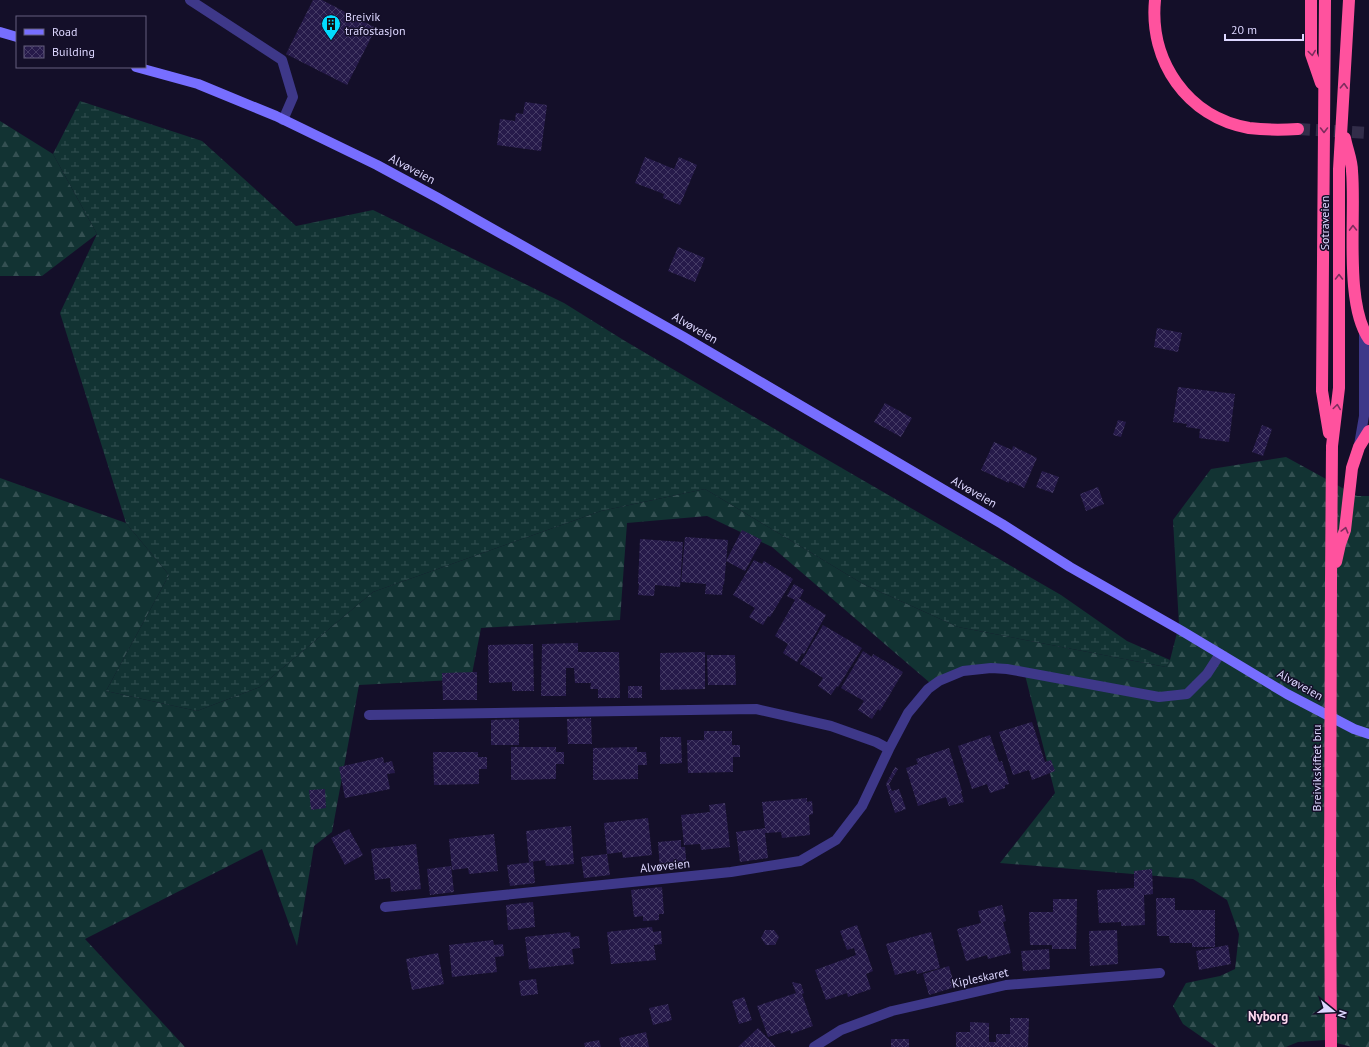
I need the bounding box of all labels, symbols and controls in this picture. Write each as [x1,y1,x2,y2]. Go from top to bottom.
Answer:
place label: Breivik trafostasjon [345,9,406,38]
building icon: Breivik trafostasjon [320,13,342,41]
legend [16,16,146,68]
scale bar [1225,16,1303,42]
text: 20 m [1231,22,1257,37]
text: Road [52,24,77,39]
text: Building [52,44,95,59]
one-way arrow [1307,50,1316,56]
one-way arrow [1339,83,1348,89]
one-way arrow [1320,127,1328,133]
street label: Alvøveien [387,150,438,187]
street label: Sotraveien [1317,196,1332,250]
one-way arrow [1349,225,1357,231]
one-way arrow [1335,274,1343,280]
street label: Alvøveien [670,309,721,347]
one-way arrow [1332,404,1341,410]
street label: Alvøveien [949,473,1000,511]
one-way arrow [1340,527,1348,533]
street label: Alvøveien [1275,666,1326,703]
street label: Breivikskiftet bru [1309,724,1324,812]
street label: Alvøveien [639,855,691,876]
street label: Kipleskaret [950,964,1010,991]
north arrow [1313,991,1353,1031]
district label: Nyborg [1248,1008,1288,1025]
text: N [1335,1008,1350,1020]

